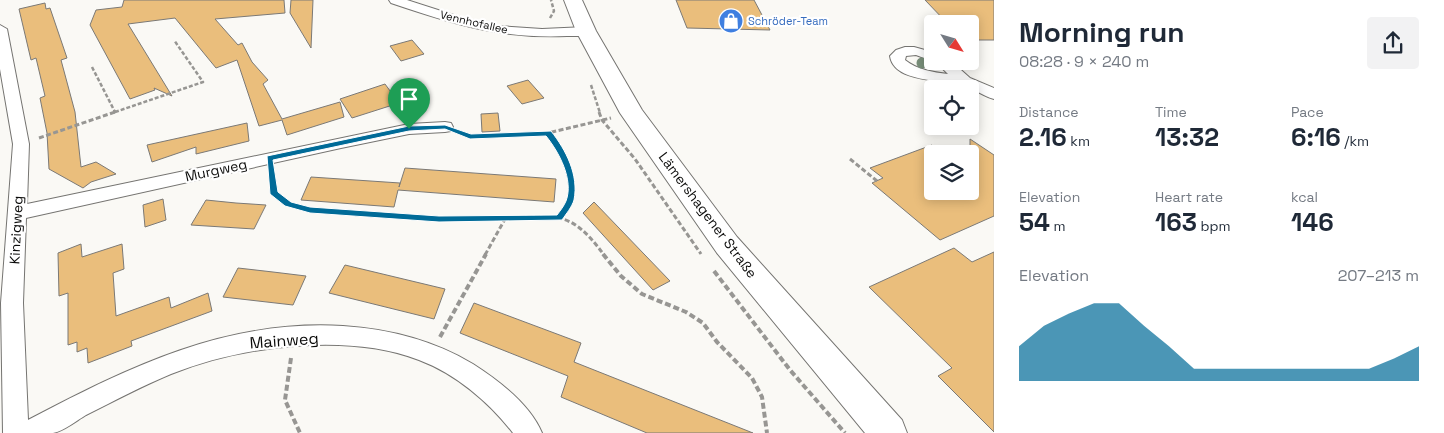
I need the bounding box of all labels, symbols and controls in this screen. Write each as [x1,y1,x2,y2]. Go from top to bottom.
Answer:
street label: Vennhofallee [439,7,509,37]
shop icon: Schröder-Team [718,8,744,34]
place label: Schröder-Team [748,14,828,28]
text: Morning run [1019,14,1184,50]
north arrow [924,15,979,70]
map controls [924,15,979,200]
button: share [1367,17,1419,69]
text: 08:28 · 9 × 240 m [1019,51,1149,72]
pin [388,78,430,129]
button: locate [924,80,979,135]
icon: arrive [395,85,423,113]
text: Distance [1019,103,1079,121]
text: Time [1155,103,1187,121]
text: Pace [1291,103,1324,121]
text: 2.16 [1019,121,1067,153]
text: 13:32 [1155,121,1219,153]
text: 6:16 [1291,121,1341,153]
text: km [1067,132,1090,150]
text: /km [1341,132,1369,150]
button: layers [924,145,979,200]
street label: Lämershagener Straße [655,148,761,282]
street label: Murgweg [183,155,249,185]
text: Elevation [1019,188,1080,206]
text: Heart rate [1155,188,1223,206]
text: kcal [1291,188,1318,206]
street label: Kinzigweg [5,195,27,265]
text: 54 [1019,206,1050,238]
text: 163 [1155,206,1197,238]
text: 146 [1291,206,1334,238]
text: m [1050,217,1066,235]
text: bpm [1197,217,1231,235]
text: Elevation [1019,265,1089,286]
text: 207–213 m [1338,265,1419,286]
street label: Mainweg [249,328,319,353]

